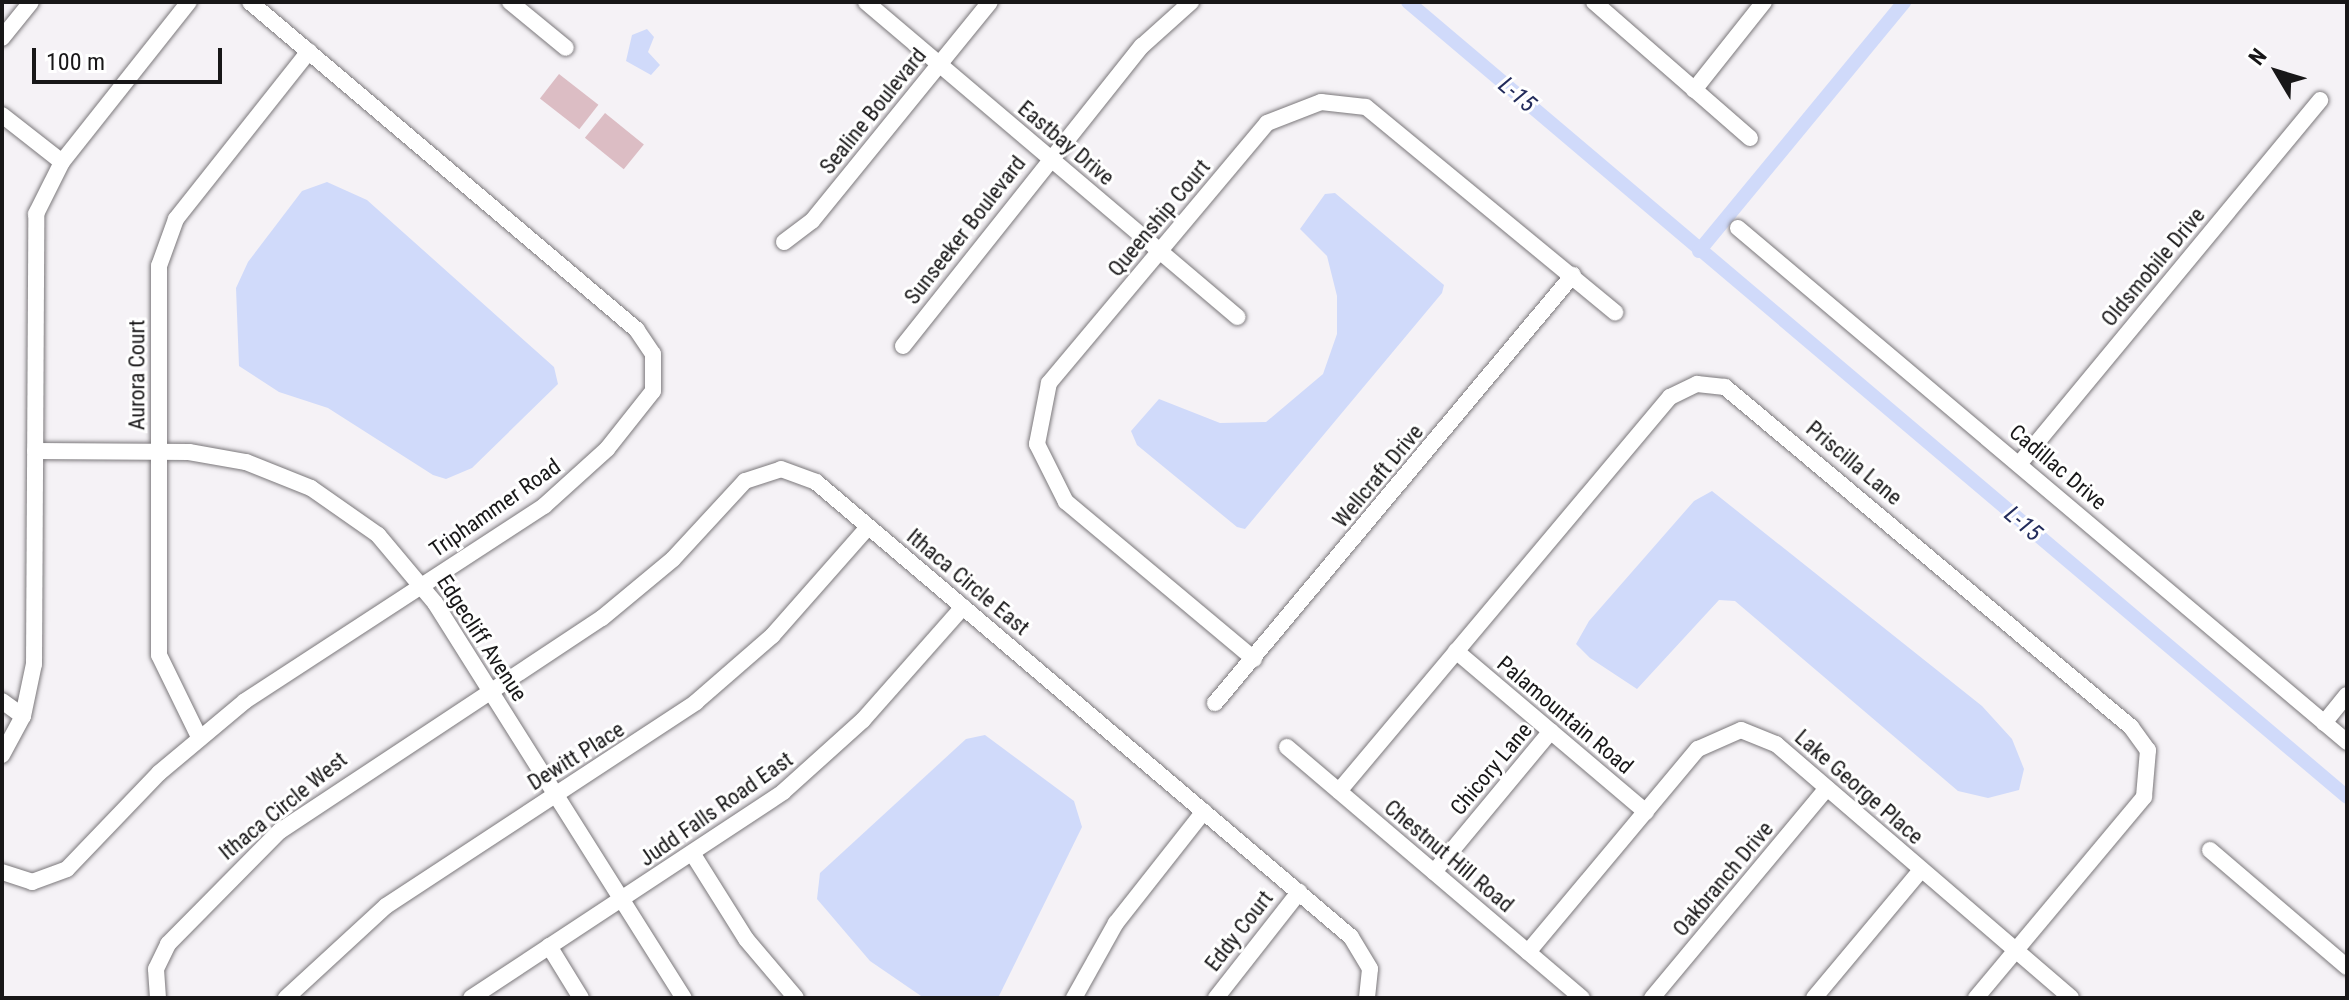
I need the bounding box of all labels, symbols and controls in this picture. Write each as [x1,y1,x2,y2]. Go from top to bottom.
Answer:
scale bar [36,32,226,82]
north arrow [2237,32,2317,112]
street label: Sealine Boulevard [814,43,932,179]
text: N [2244,44,2272,70]
text: 100 m [46,48,105,76]
water label: L-15 [1492,71,1542,119]
street label: Eastbay Drive [1013,95,1119,191]
street label: Sunseeker Boulevard [899,150,1031,310]
street label: Queenship Court [1102,154,1216,282]
street label: Oldsmobile Drive [2096,202,2210,332]
street label: Aurora Court [124,320,150,430]
street label: Priscilla Lane [1801,415,1907,511]
street label: Wellcraft Drive [1327,419,1429,533]
street label: Cadillac Drive [2004,419,2112,515]
street label: Triphammer Road [424,453,566,563]
water label: L-15 [1998,500,2048,548]
street label: Ithaca Circle East [901,523,1035,641]
street label: Edgecliff Avenue [431,570,533,706]
street label: Palamountain Road [1492,651,1638,779]
street label: Dewitt Place [523,716,629,796]
street label: Chicory Lane [1445,717,1537,821]
street label: Lake George Place [1789,724,1929,850]
street label: Ithaca Circle West [214,746,352,866]
street label: Judd Falls Road East [634,746,798,872]
street label: Chestnut Hill Road [1379,794,1519,918]
street label: Oakbranch Drive [1667,816,1779,942]
street label: Eddy Court [1199,886,1279,976]

